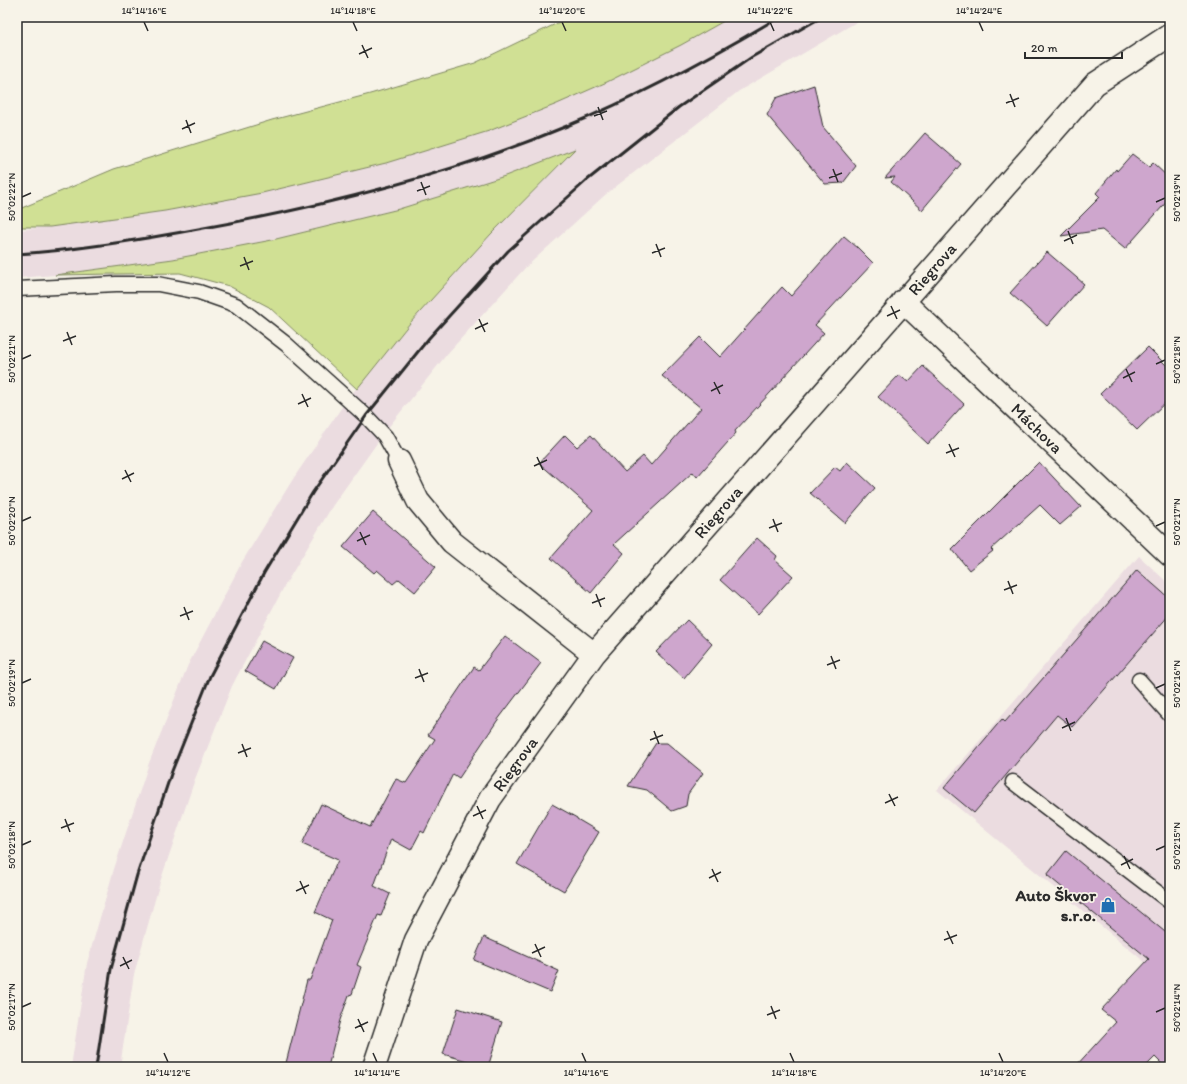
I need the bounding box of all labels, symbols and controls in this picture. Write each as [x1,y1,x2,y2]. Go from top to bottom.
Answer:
text: 14°14'16"E [121,4,167,17]
text: 14°14'18"E [330,4,376,17]
text: 14°14'20"E [539,4,586,17]
text: 14°14'22"E [747,4,793,17]
text: 14°14'24"E [956,4,1003,17]
scale bar [1025,34,1122,60]
text: 20 m [1031,41,1058,55]
text: 50°02'22"N [5,172,18,221]
text: 50°02'19"N [1170,174,1183,222]
street label: Riegrova [904,238,960,299]
text: 50°02'21"N [5,335,18,383]
text: 50°02'18"N [1170,336,1183,384]
street label: Máchova [1007,399,1067,457]
street label: Riegrova [690,481,746,542]
text: 50°02'20"N [5,496,18,546]
text: 50°02'17"N [1170,498,1183,546]
text: 50°02'19"N [5,659,18,707]
text: 50°02'16"N [1170,660,1183,708]
street label: Riegrova [488,732,542,795]
text: 50°02'18"N [5,821,18,869]
text: 50°02'15"N [1170,822,1183,870]
place label: Auto Škvor s.r.o. [1015,885,1096,925]
shop icon: Auto Škvor s.r.o. [1099,896,1117,914]
text: 50°02'17"N [5,983,18,1031]
text: 50°02'14"N [1170,983,1183,1032]
text: 14°14'12"E [145,1066,191,1079]
text: 14°14'14"E [354,1066,400,1079]
text: 14°14'16"E [563,1066,609,1079]
text: 14°14'18"E [771,1066,817,1079]
text: 14°14'20"E [980,1066,1027,1079]

